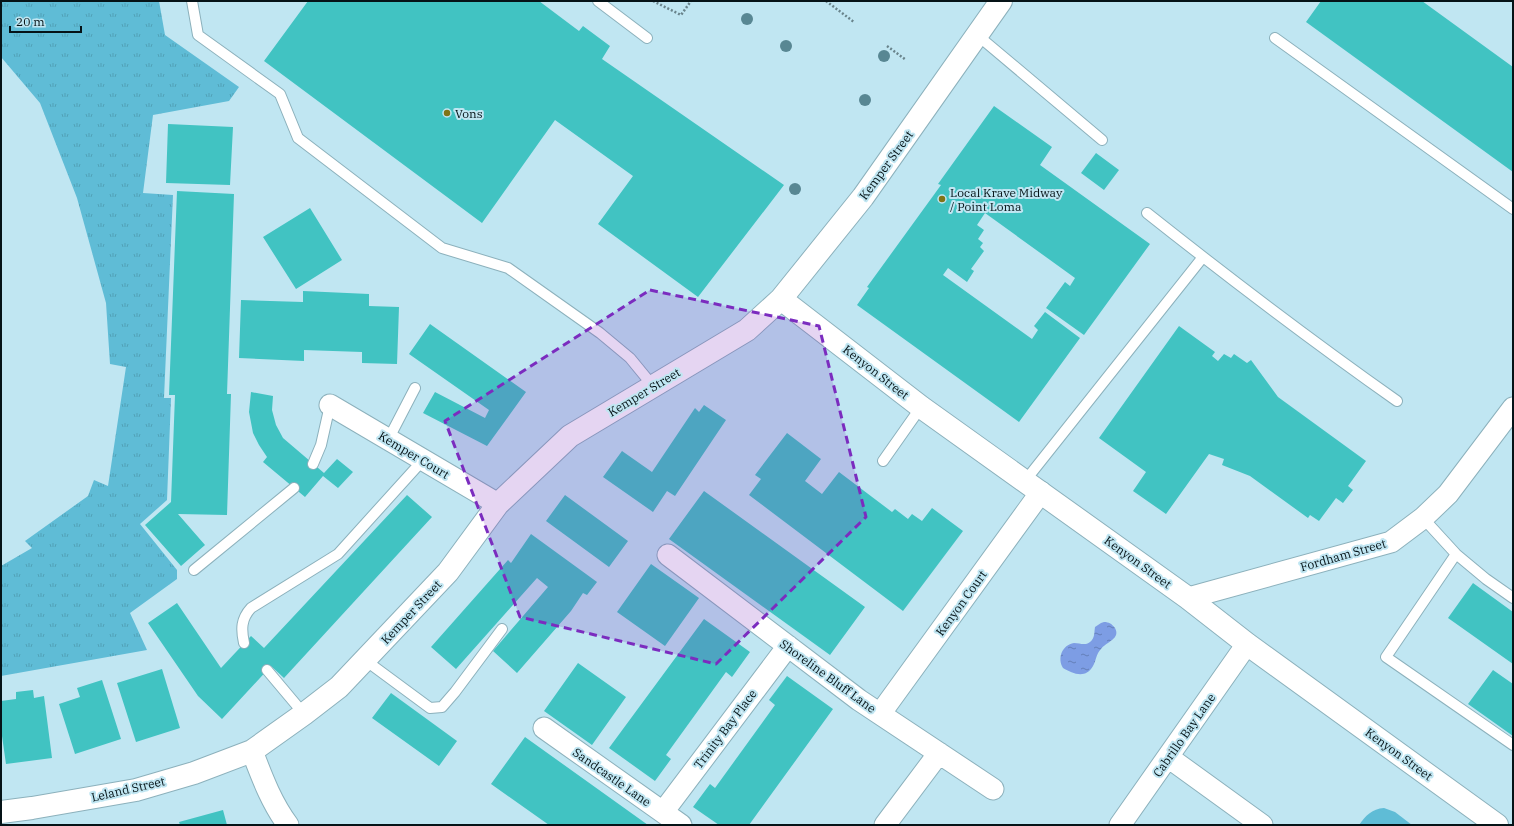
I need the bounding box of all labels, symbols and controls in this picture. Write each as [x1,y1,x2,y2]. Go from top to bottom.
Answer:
scale bar [10,8,81,34]
text: 20 m [16,14,45,29]
place label: Vons [455,106,483,121]
marker: Vons [442,108,452,118]
street label: Kemper Street [856,128,916,202]
place label: Local Krave Midway / Point Loma [950,185,1063,214]
marker: Local Krave Midway / Point Loma [937,194,947,204]
street label: Kenyon Street [840,342,912,402]
street label: Kemper Street [605,365,683,419]
street label: Kemper Court [376,428,452,482]
street label: Kenyon Street [1101,533,1175,591]
street label: Fordham Street [1298,536,1388,574]
street label: Kenyon Court [932,567,990,639]
street label: Kemper Street [378,577,444,647]
street label: Shoreline Bluff Lane [777,636,879,716]
street label: Trinity Bay Place [690,686,760,772]
street label: Cabrillo Bay Lane [1150,690,1218,780]
street label: Kenyon Street [1362,725,1436,783]
street label: Sandcastle Lane [570,745,654,809]
street label: Leland Street [90,773,166,805]

